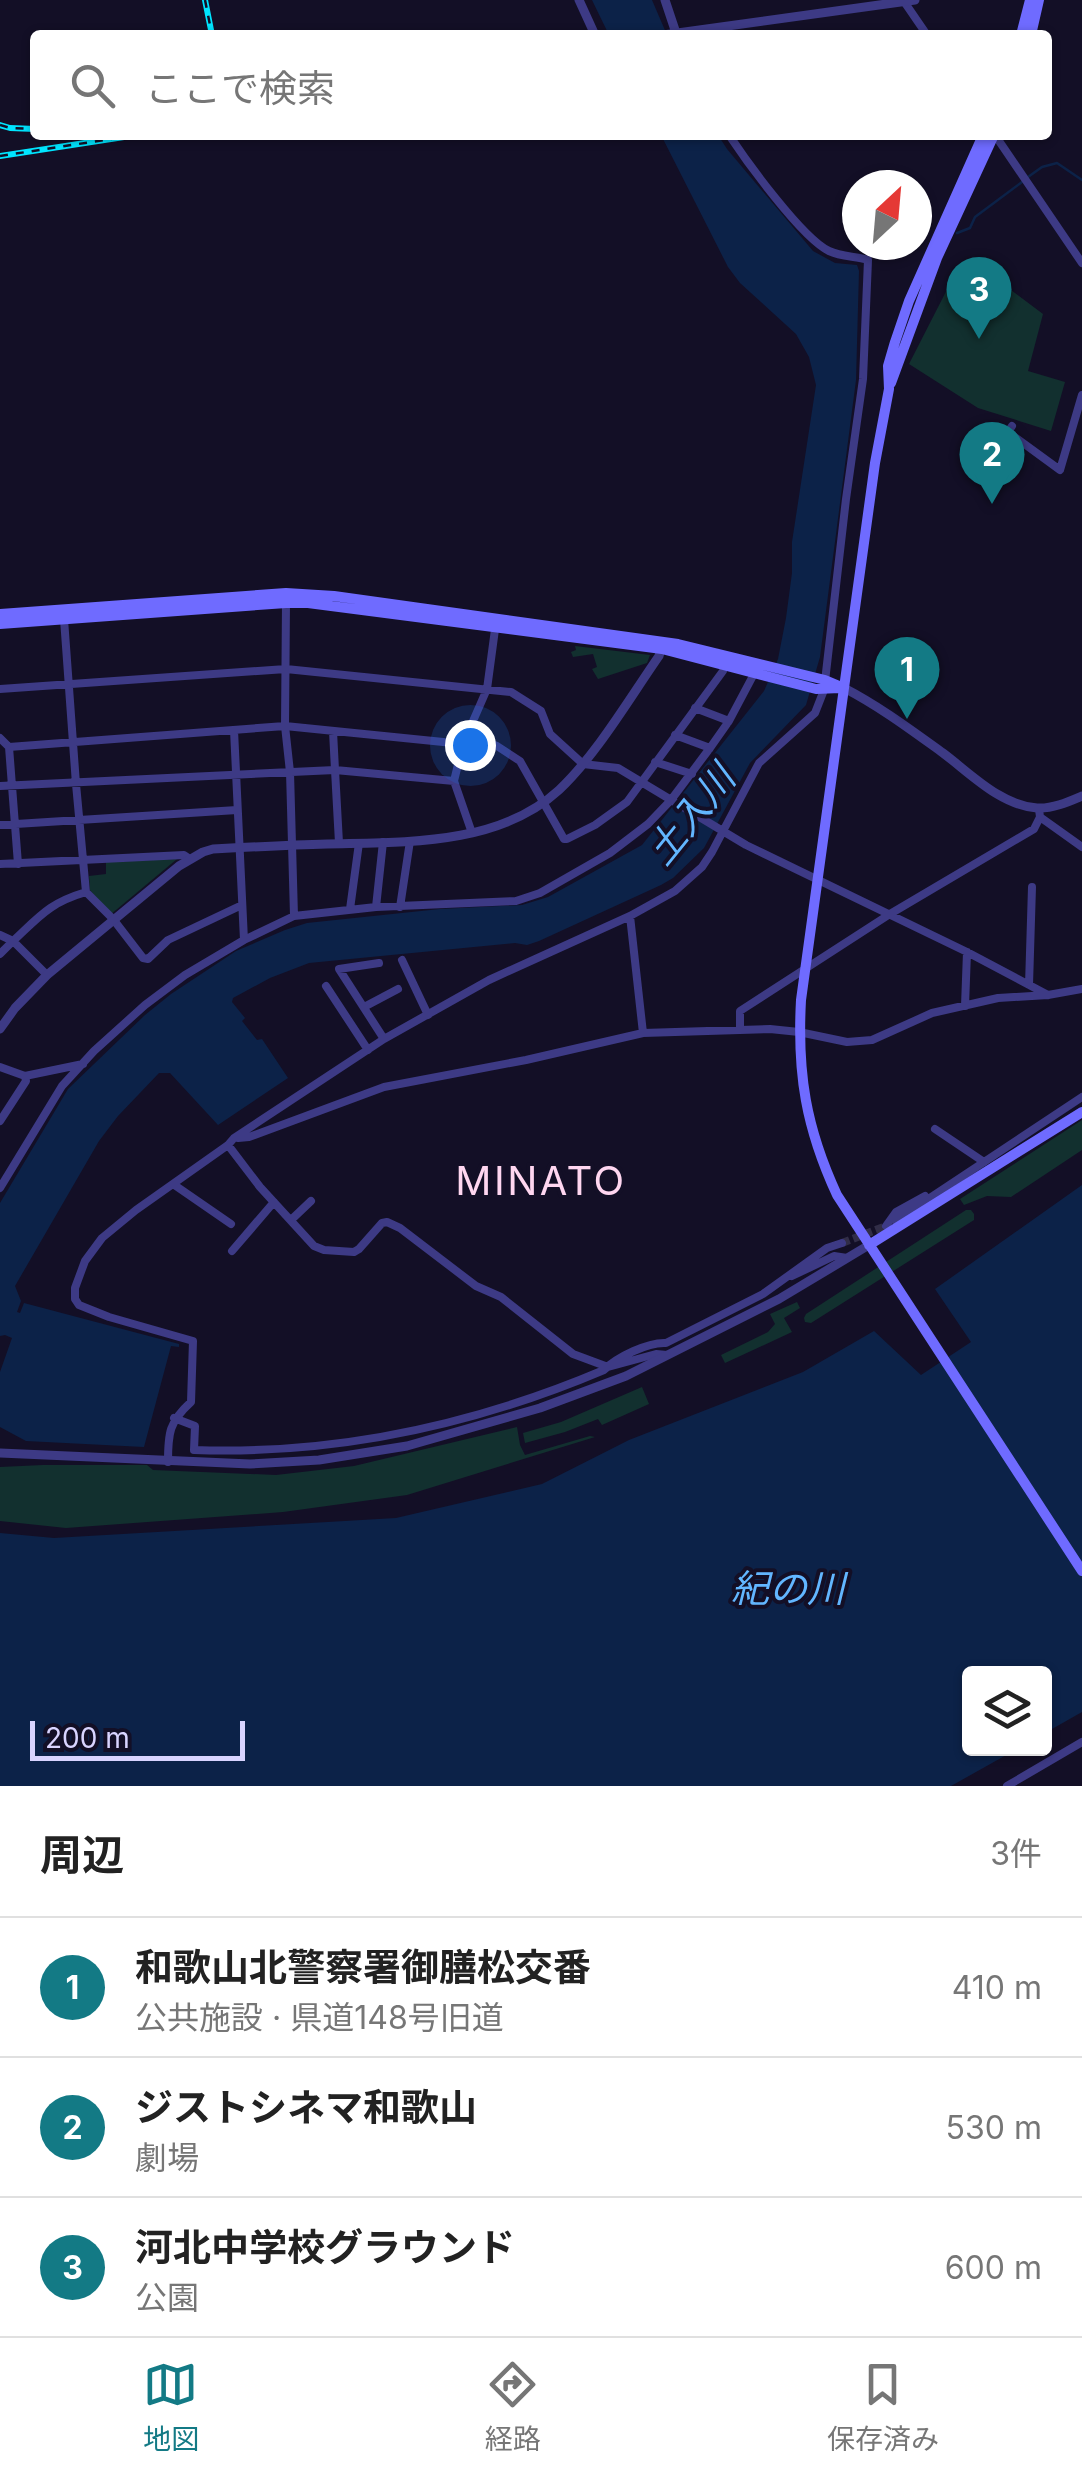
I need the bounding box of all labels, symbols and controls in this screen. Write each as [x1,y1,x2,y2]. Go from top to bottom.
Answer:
search box [30,30,1052,140]
icon: search [65,58,120,113]
text: ここで検索 [145,65,335,111]
north arrow [842,170,932,260]
pin: 3 [946,256,1012,339]
pin: 2 [960,422,1024,504]
pin: 1 [874,636,940,719]
your location [445,720,496,771]
water label: 土入川 [636,752,746,873]
district label: MINATO [455,1156,627,1205]
water label: 紀の川 [731,1565,849,1611]
map controls [962,1666,1052,1756]
button: layers [962,1666,1052,1756]
scale bar [30,1716,245,1760]
text: 200 m [45,1721,130,1755]
text: 周辺 [40,1829,124,1880]
text: 3件 [990,1834,1042,1873]
text: 和歌山北警察署御膳松交番 [135,1944,591,1990]
text: 1 [66,1968,79,2007]
text: 410 m [952,1968,1042,2007]
text: 公共施設 · 県道148号旧道 [135,1998,504,2037]
text: ジストシネマ和歌山 [135,2084,477,2130]
text: 2 [62,2108,83,2147]
text: 530 m [946,2108,1042,2147]
text: 劇場 [135,2138,199,2177]
text: 河北中学校グラウンド [135,2224,515,2270]
text: 3 [62,2248,83,2287]
text: 600 m [945,2248,1042,2287]
text: 公園 [135,2278,199,2317]
tab: 地図 [143,2357,199,2457]
tab: 経路 [485,2357,541,2457]
tab: 保存済み [827,2357,939,2457]

